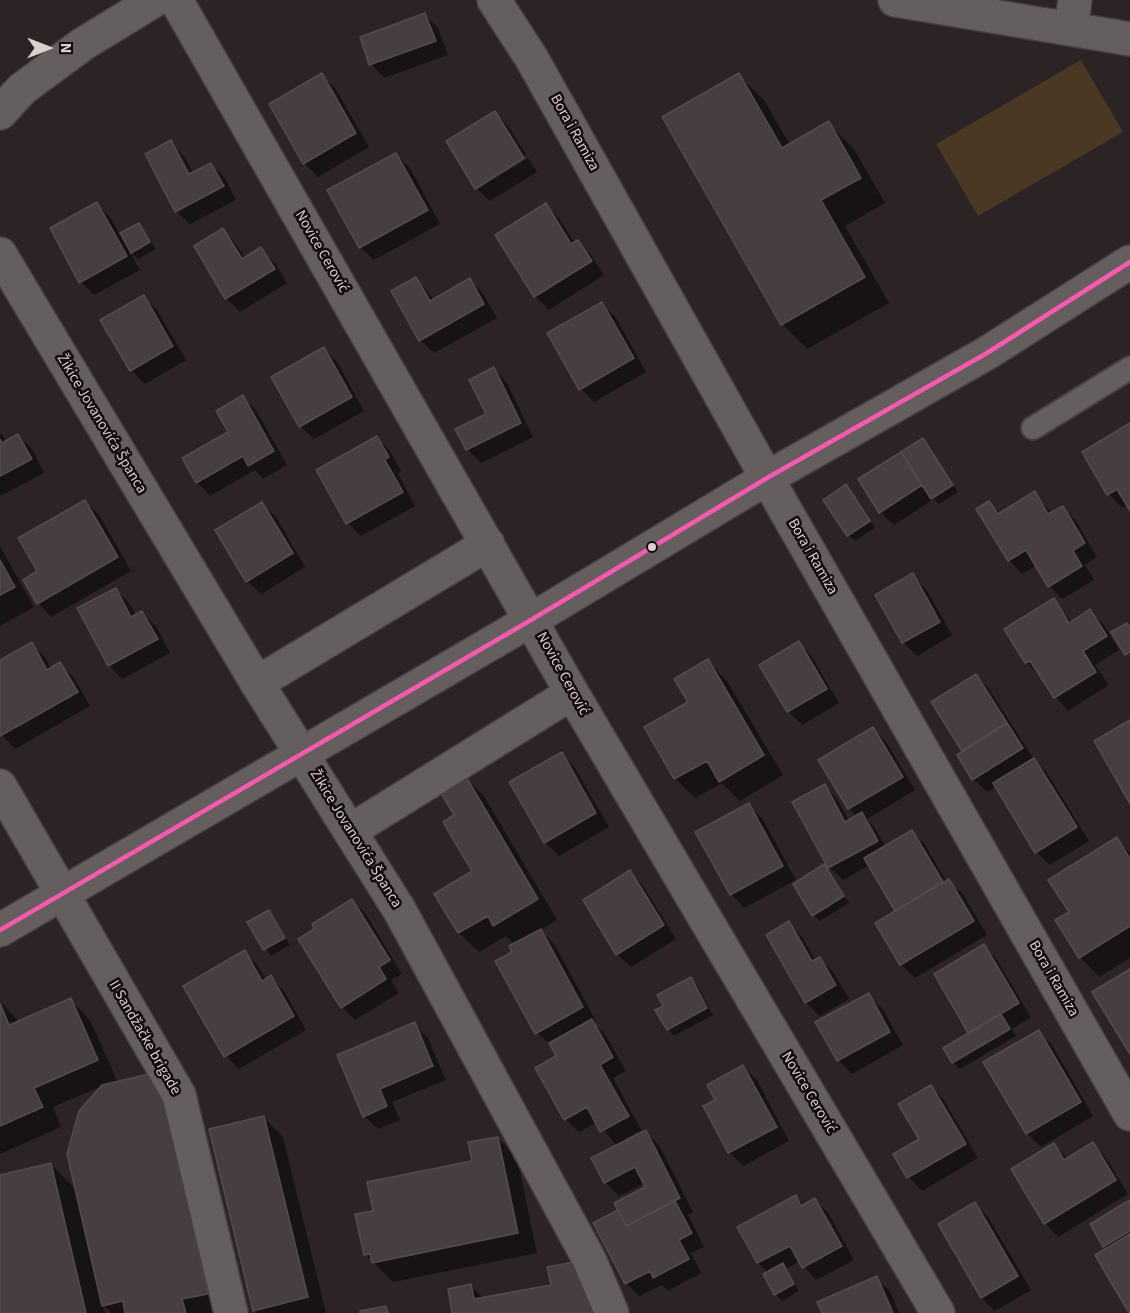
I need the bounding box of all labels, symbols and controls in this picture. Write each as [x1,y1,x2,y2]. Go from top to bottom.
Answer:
north arrow [18,18,78,78]
text: N [55,43,77,53]
street label: Bora i Ramiza [546,92,602,174]
street label: Novice Cerović [290,208,352,296]
street label: Žikice Jovanovića Španca [52,351,150,497]
street label: Bora i Ramiza [783,516,841,598]
unlabelled marker [646,541,658,553]
street label: Novice Cerović [532,629,592,719]
street label: Žikice Jovanovića Španca [305,766,405,912]
street label: Bora i Ramiza [1024,938,1082,1020]
street label: II Sandžačke brigade [104,978,184,1098]
street label: Novice Cerović [777,1049,839,1137]

